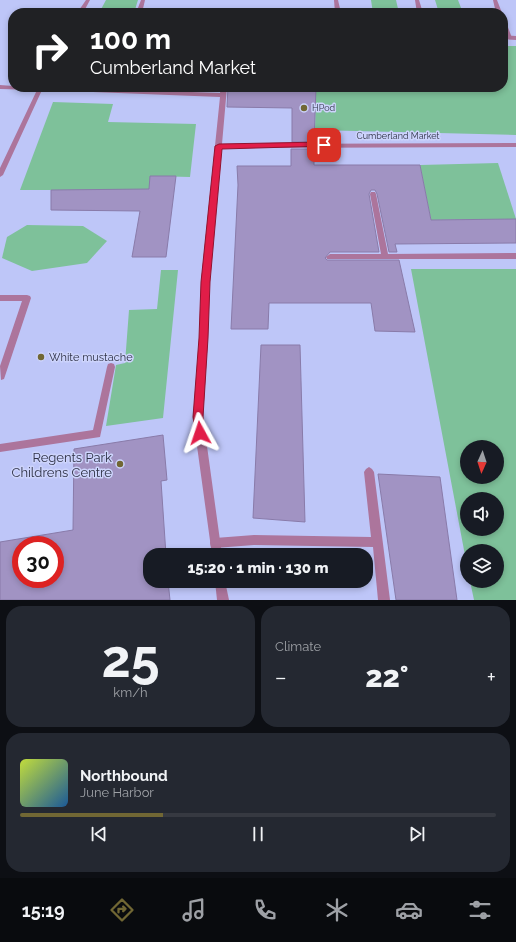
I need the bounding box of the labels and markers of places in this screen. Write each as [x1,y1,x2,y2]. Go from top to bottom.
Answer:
marker: HPod [299,103,309,113]
place label: HPod [312,103,336,113]
pin [307,128,341,162]
place label: White mustache [49,351,133,364]
marker: White mustache [36,352,46,362]
place label: Regents Park Childrens Centre [11,450,112,480]
marker: Regents Park Childrens Centre [115,459,125,469]

